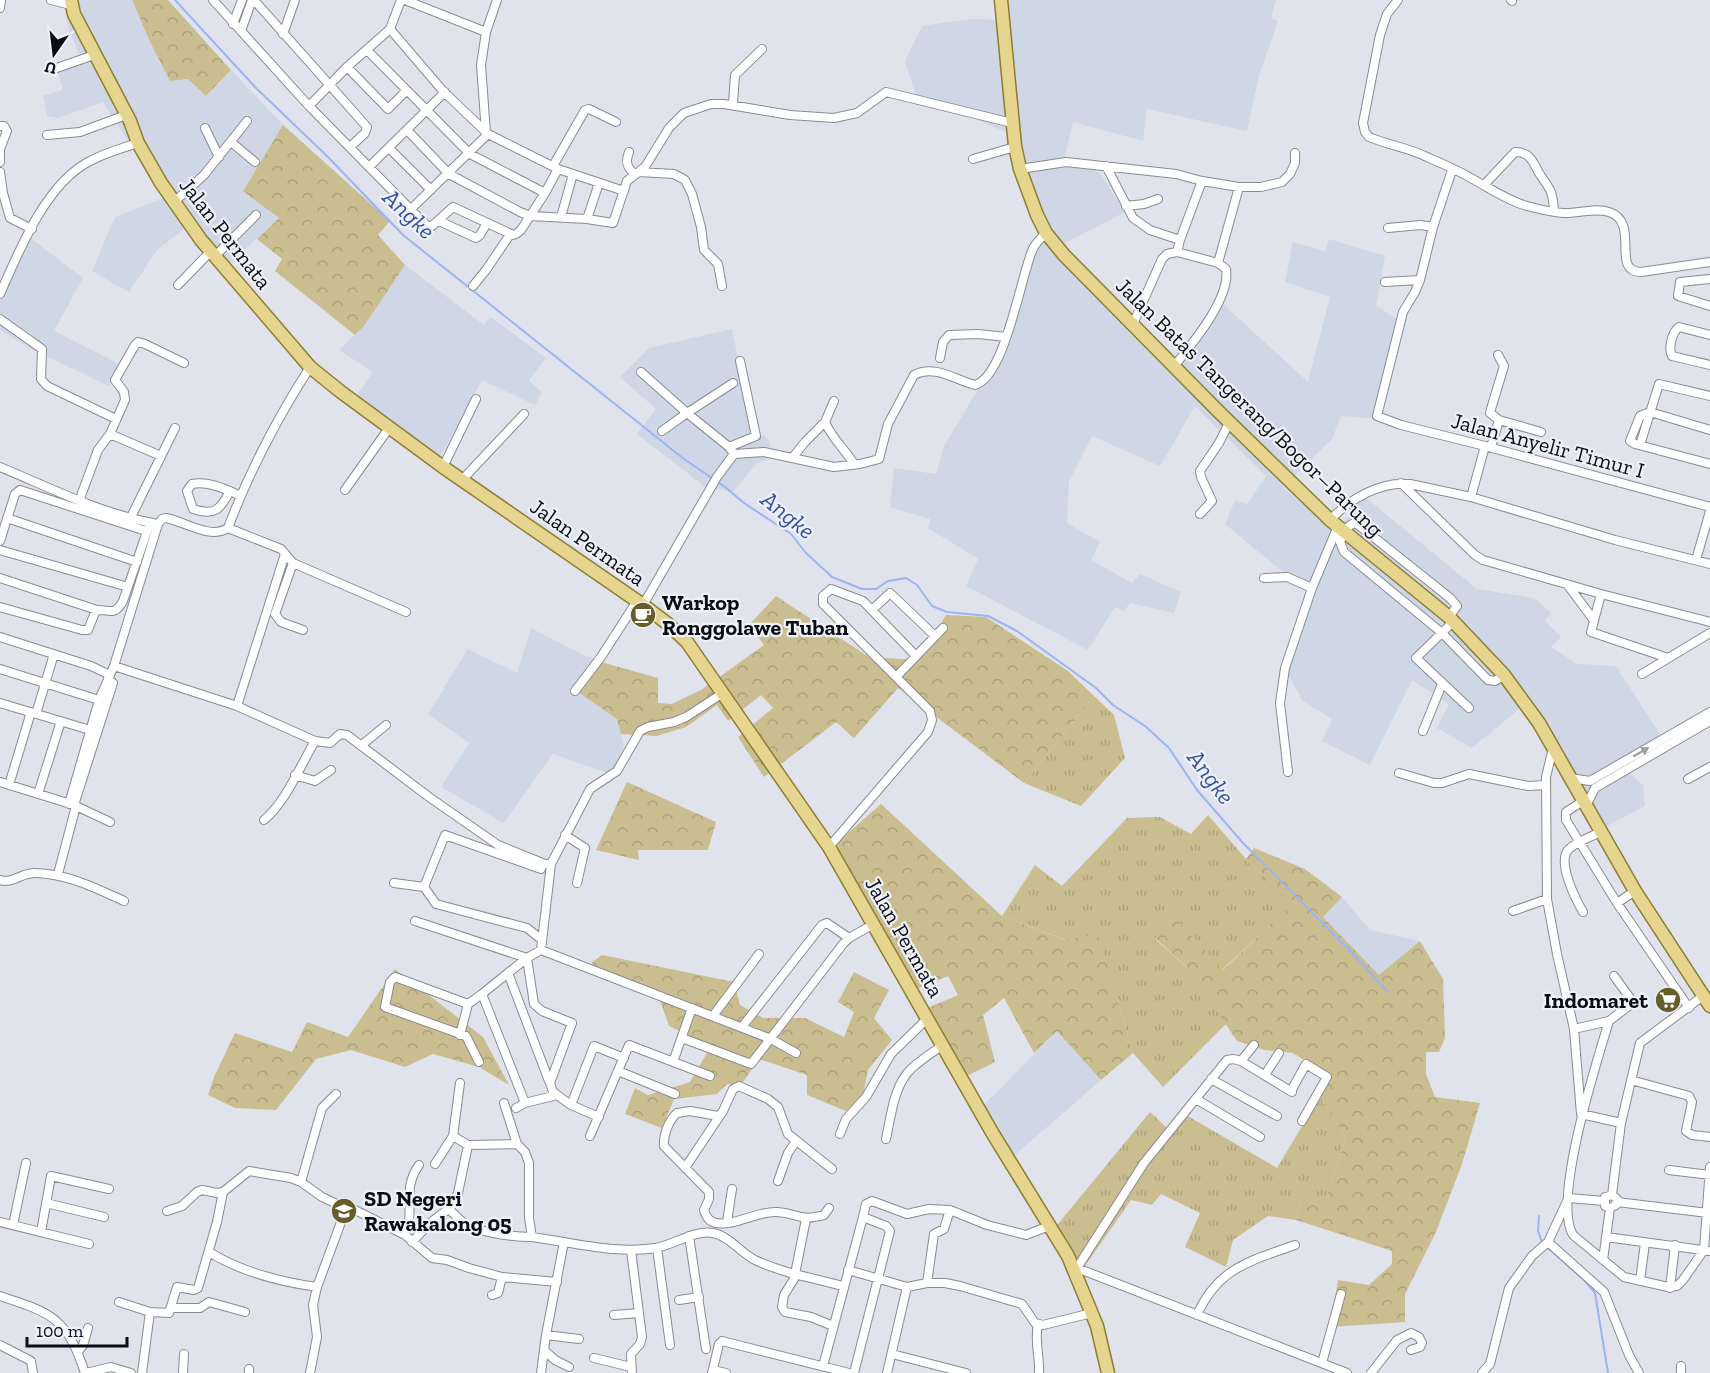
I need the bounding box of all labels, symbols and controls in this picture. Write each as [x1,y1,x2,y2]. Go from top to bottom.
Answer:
north arrow [24,24,84,84]
text: U [42,57,58,79]
street label: Jalan Permata [174,172,278,295]
water label: Angke [376,182,441,245]
street label: Jalan Batas Tangerang/Bogor–Parung [1110,272,1389,543]
street label: Jalan Anyelir Timur I [1448,407,1647,484]
water label: Angke [755,484,821,545]
street label: Jalan Permata [525,493,651,592]
place label: Warkop Ronggolawe Tuban [662,589,849,641]
cafe icon: Warkop Ronggolawe Tuban [628,600,658,630]
water label: Angke [1181,743,1241,810]
one-way arrow [1633,746,1649,757]
street label: Jalan Permata [859,872,950,1002]
supermarket icon: Indomaret [1653,985,1683,1015]
place label: Indomaret [1544,987,1648,1014]
place label: SD Negeri Rawakalong 05 [364,1185,512,1237]
school or university icon: SD Negeri Rawakalong 05 [329,1196,359,1226]
scale bar [27,1310,128,1348]
text: 100 m [36,1320,84,1342]

